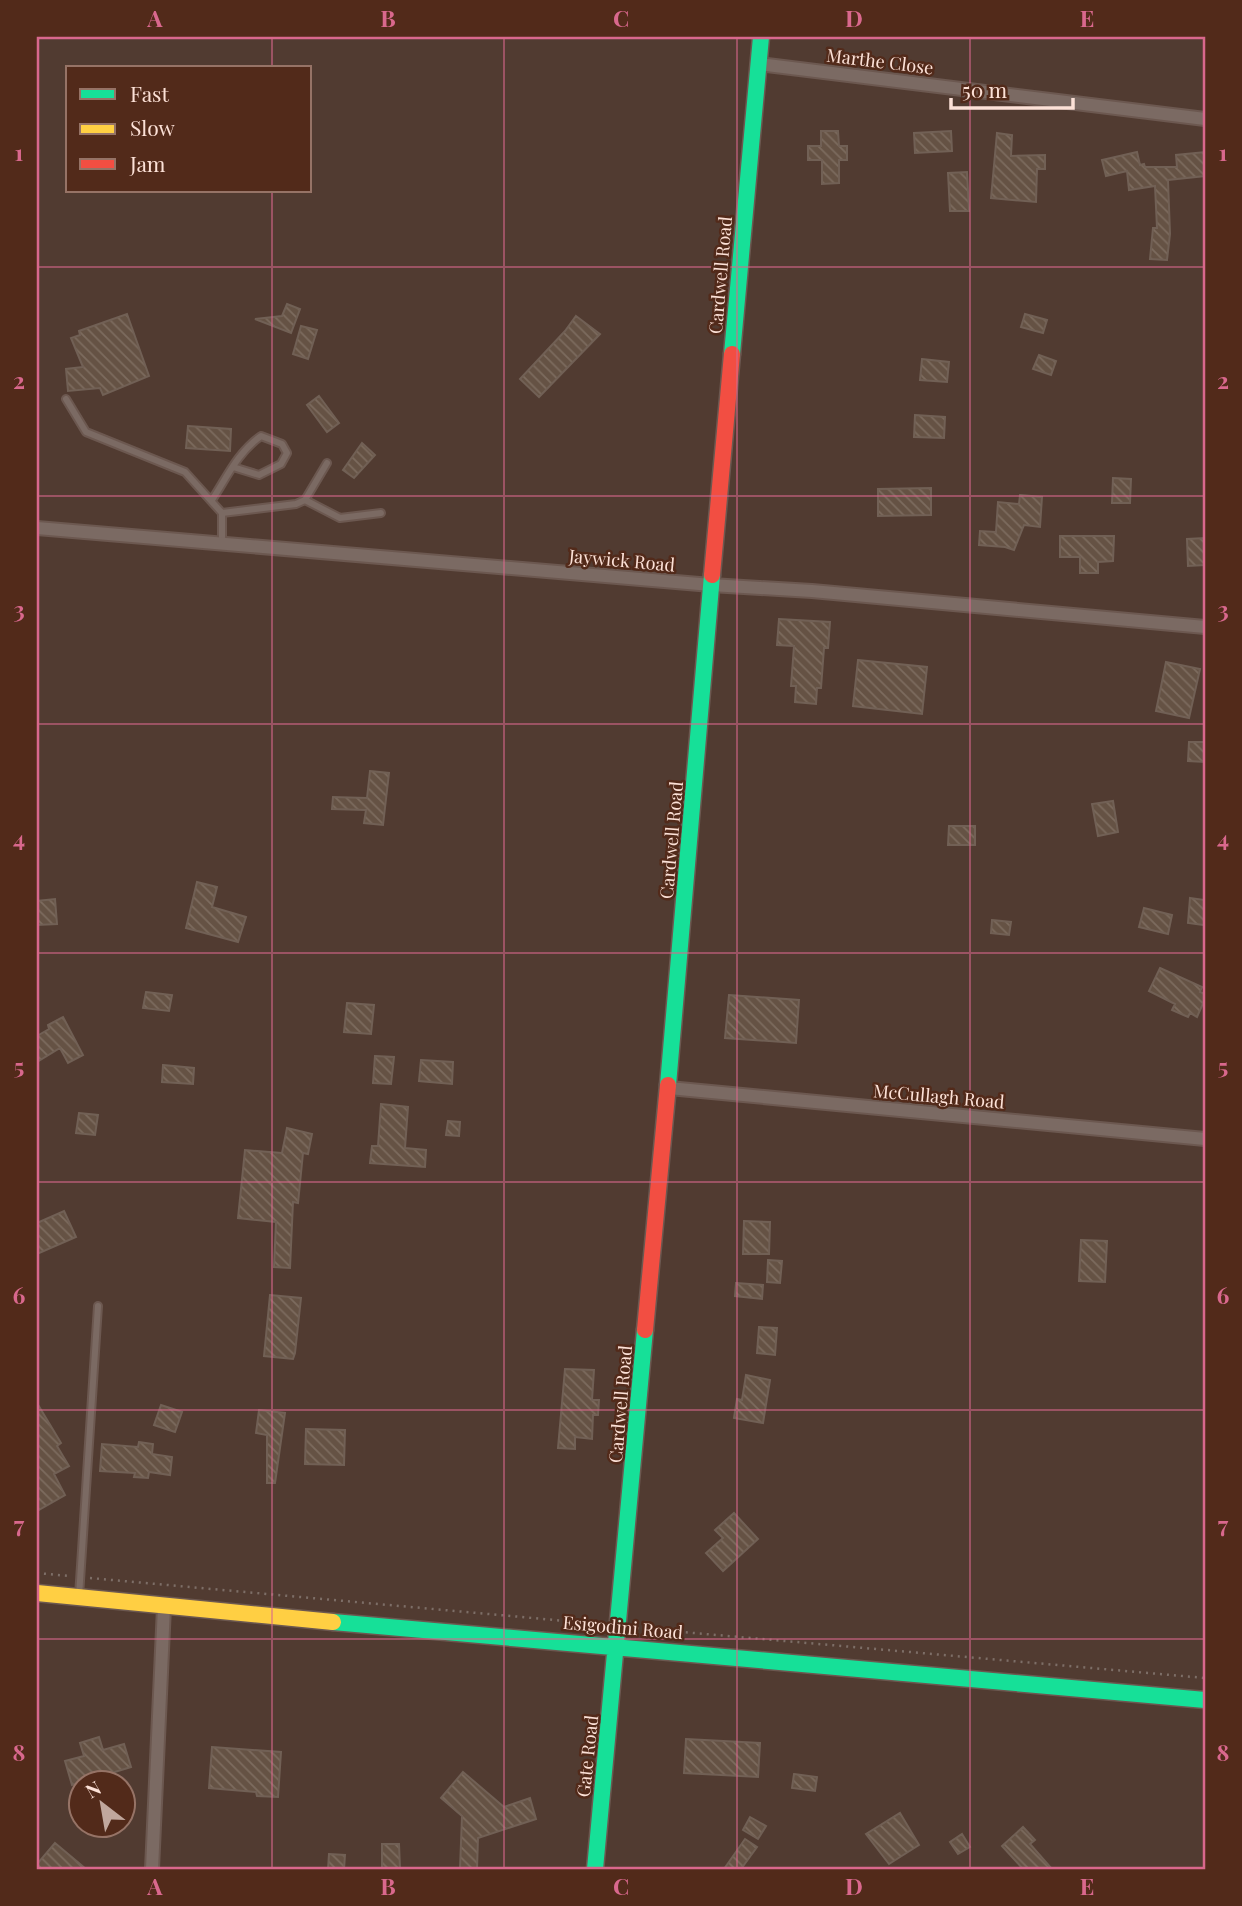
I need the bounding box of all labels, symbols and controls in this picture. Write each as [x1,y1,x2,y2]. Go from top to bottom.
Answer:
text: A [146,2,163,33]
text: B [380,2,396,33]
text: C [613,2,629,33]
text: D [845,2,863,33]
text: E [1080,2,1094,33]
street label: Marthe Close [825,43,935,79]
legend [66,66,312,192]
scale bar [951,66,1074,110]
text: 50 m [962,75,1008,103]
text: Fast [130,79,169,107]
text: Slow [130,113,175,141]
text: 1 [15,136,24,167]
text: 1 [1219,136,1228,167]
text: Jam [129,149,166,177]
street label: Cardwell Road [703,215,737,335]
text: 2 [13,364,25,395]
text: 2 [1217,364,1229,395]
street label: Jaywick Road [567,543,677,577]
text: 3 [13,593,25,624]
text: 3 [1217,593,1229,624]
street label: Cardwell Road [654,780,688,900]
text: 4 [13,822,25,853]
text: 4 [1217,822,1229,853]
text: 5 [14,1050,24,1081]
text: 5 [1218,1050,1228,1081]
street label: McCullagh Road [872,1078,1006,1114]
text: 6 [13,1279,26,1310]
text: 6 [1217,1279,1230,1310]
street label: Cardwell Road [603,1344,637,1464]
text: 7 [14,1508,25,1539]
text: 7 [1218,1508,1229,1539]
street label: Esigodini Road [562,1610,685,1644]
street label: Gate Road [571,1713,603,1798]
text: 8 [13,1736,25,1767]
text: 8 [1217,1736,1229,1767]
north arrow [66,1770,136,1840]
text: N [80,1774,106,1803]
text: A [146,1870,163,1901]
text: B [380,1870,396,1901]
text: C [613,1870,629,1901]
text: D [845,1870,863,1901]
text: E [1080,1870,1094,1901]

